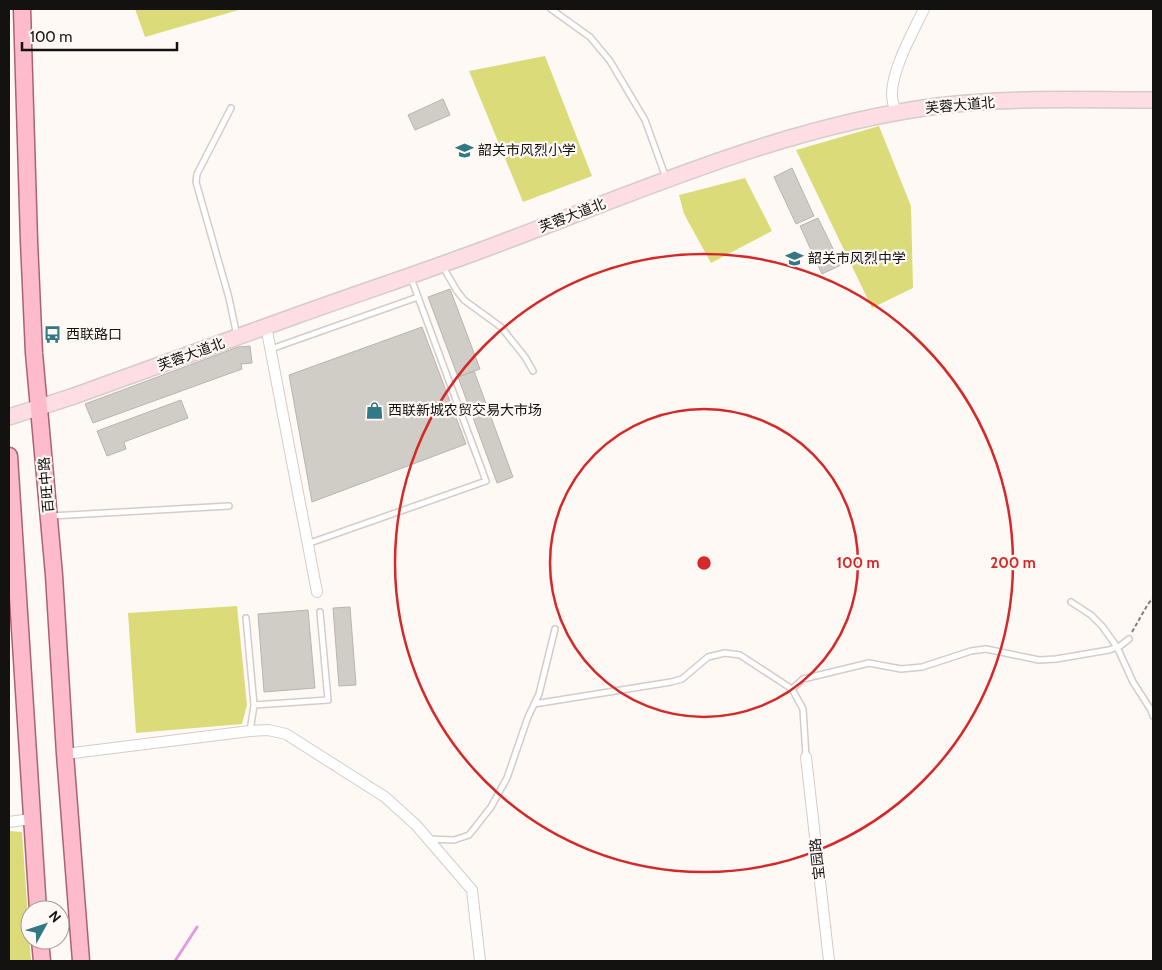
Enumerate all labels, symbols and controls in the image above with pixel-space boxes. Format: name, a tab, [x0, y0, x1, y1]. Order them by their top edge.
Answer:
scale bar	[22, 20, 178, 52]
text: 100 m	[30, 28, 72, 46]
street label: 芙蓉大道北	[924, 93, 996, 117]
school or university icon: 韶关市风烈小学	[454, 140, 474, 160]
place label: 韶关市风烈小学	[478, 141, 576, 159]
street label: 芙蓉大道北	[536, 194, 608, 236]
school or university icon: 韶关市风烈中学	[784, 248, 804, 268]
place label: 韶关市风烈中学	[808, 249, 906, 267]
bus stop icon: 西联路口	[42, 324, 62, 344]
place label: 西联路口	[66, 325, 122, 343]
street label: 芙蓉大道北	[155, 334, 227, 374]
shop icon: 西联新城农贸交易大市场	[364, 400, 384, 420]
place label: 西联新城农贸交易大市场	[388, 401, 542, 419]
street label: 百旺中路	[35, 456, 57, 514]
centre of rings	[695, 554, 713, 572]
text: 100 m	[836, 554, 880, 572]
text: 200 m	[990, 554, 1036, 572]
street label: 宝园路	[806, 837, 828, 881]
north arrow	[20, 900, 70, 950]
text: N	[45, 907, 65, 926]

